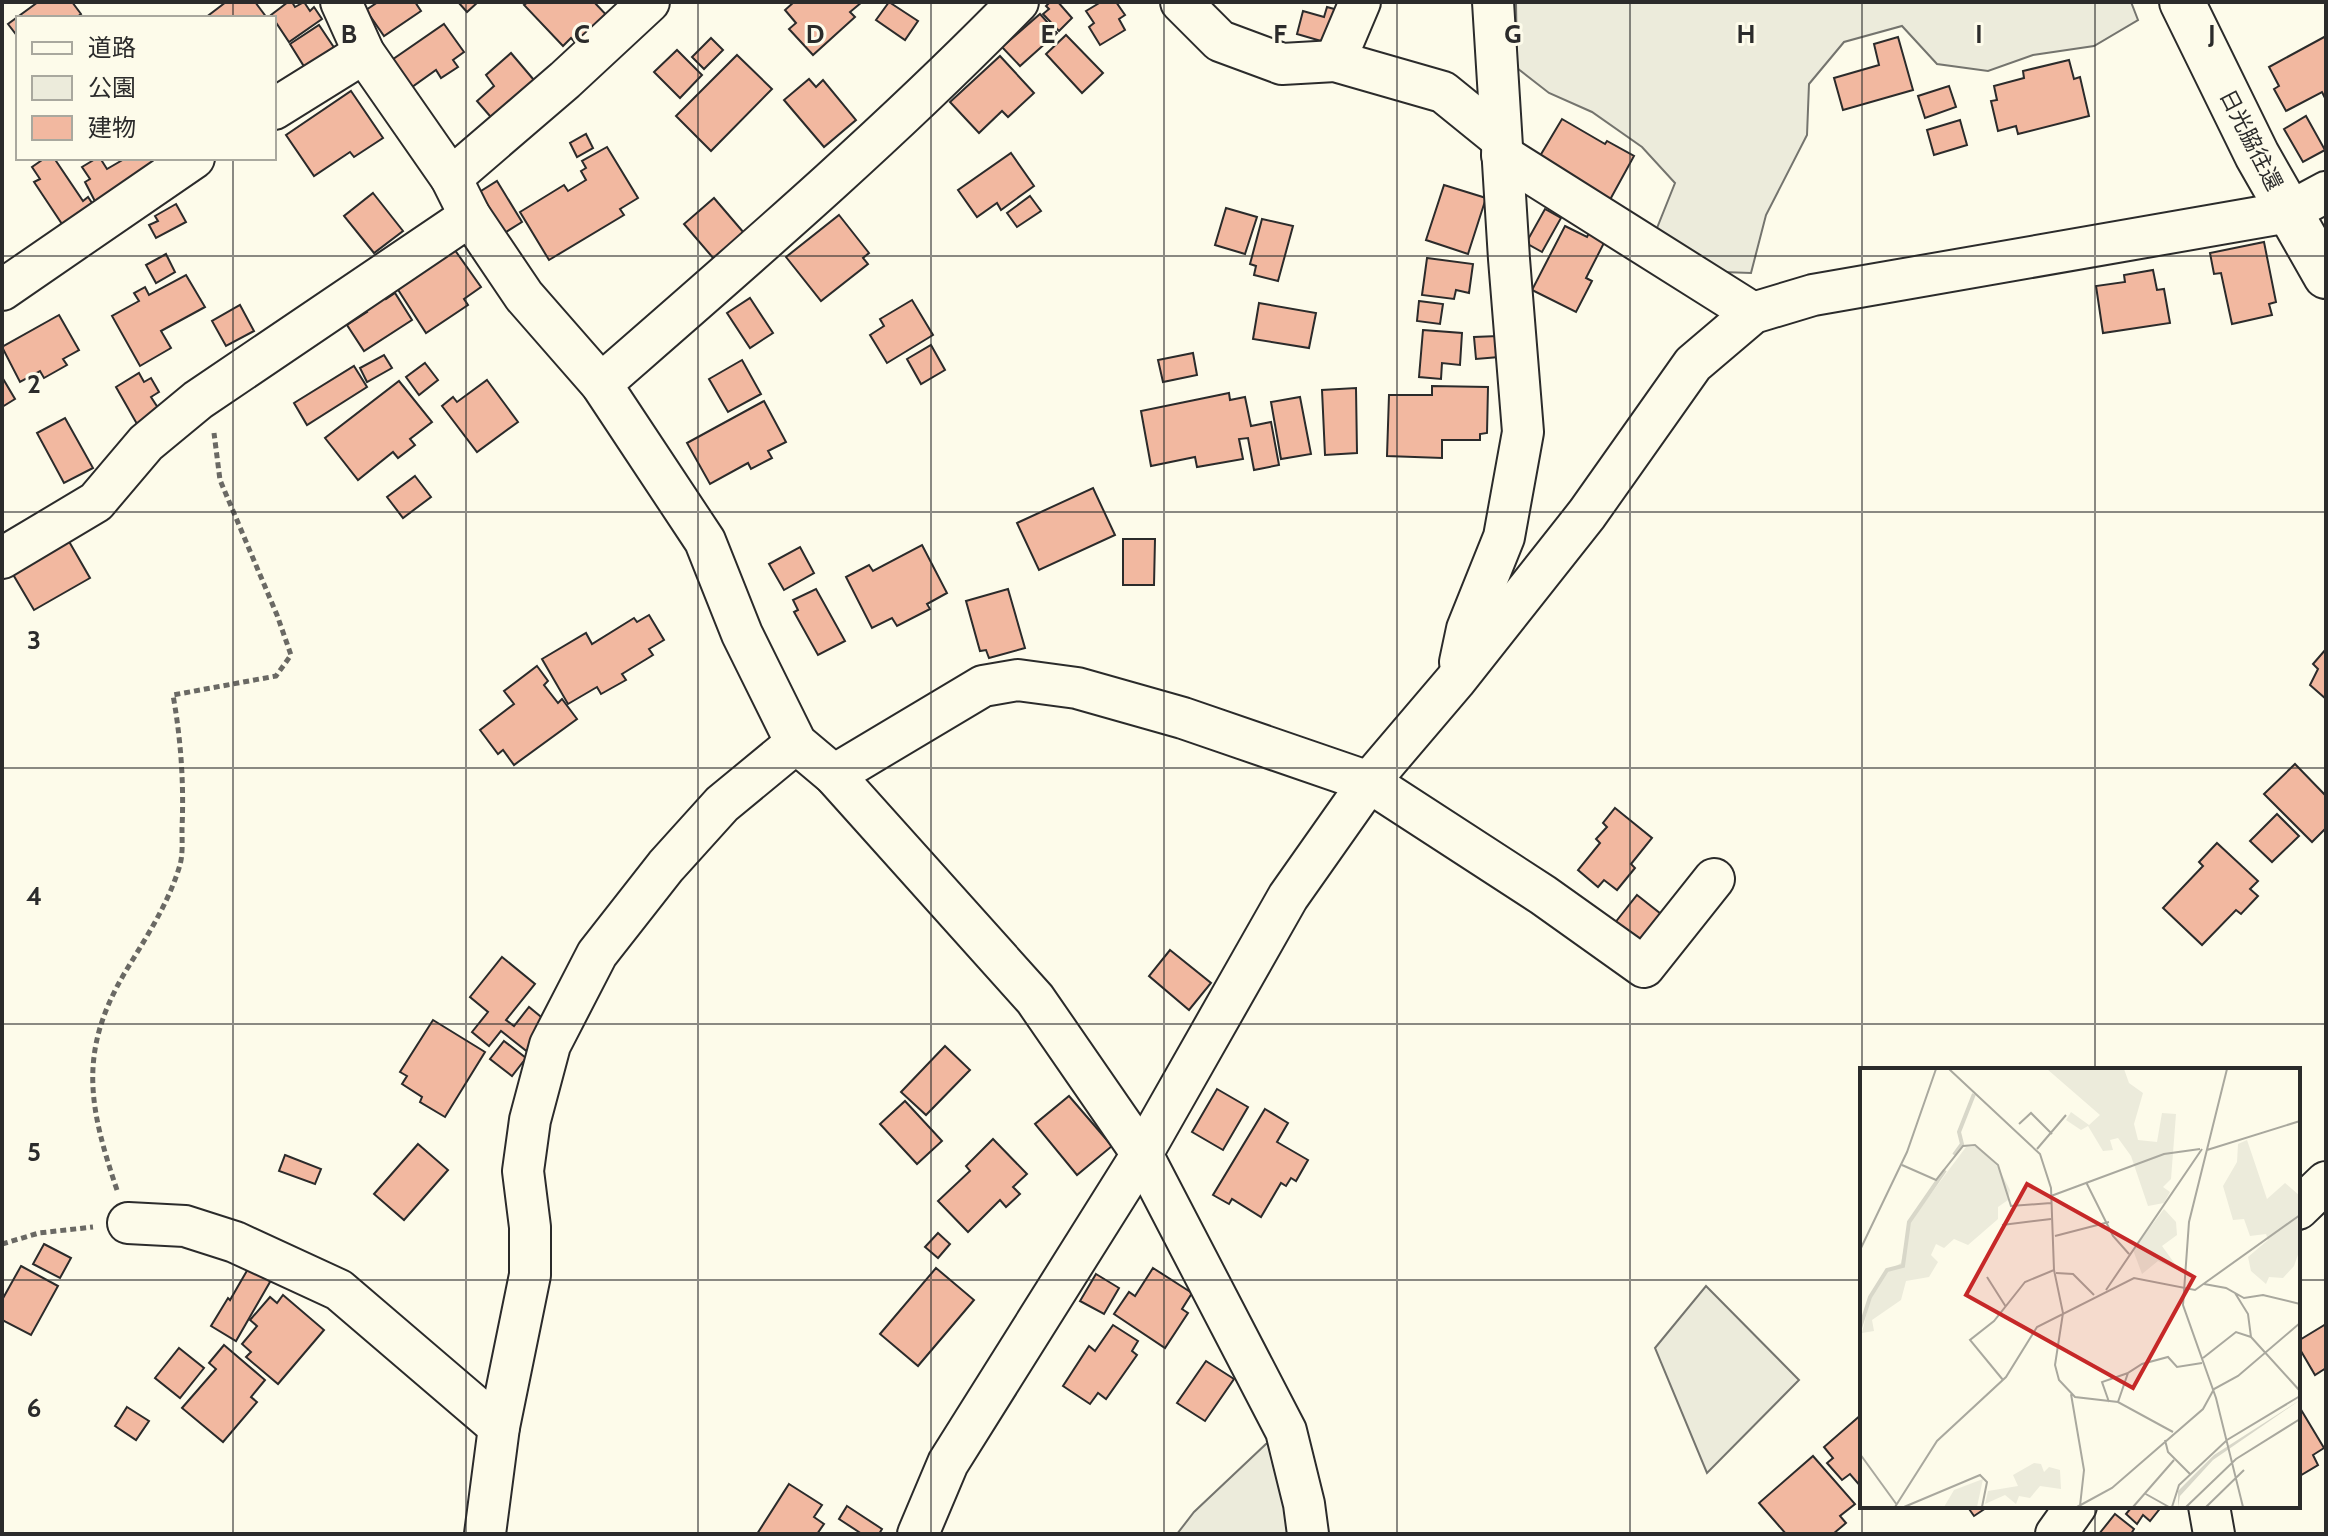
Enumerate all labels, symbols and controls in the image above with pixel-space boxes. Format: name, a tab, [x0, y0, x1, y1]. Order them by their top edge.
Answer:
legend	[16, 16, 276, 160]
text: B	[341, 18, 357, 50]
text: C	[574, 18, 590, 50]
text: D	[806, 18, 824, 50]
text: E	[1041, 18, 1055, 50]
text: F	[1273, 18, 1287, 50]
text: G	[1504, 18, 1522, 50]
text: H	[1737, 18, 1755, 50]
text: I	[1975, 18, 1983, 50]
text: J	[2207, 18, 2216, 50]
text: 道路	[88, 33, 136, 62]
text: 公園	[88, 73, 136, 102]
street label: 日光脇往還	[2214, 85, 2288, 195]
text: 建物	[88, 113, 136, 142]
text: 2	[27, 368, 41, 400]
text: 3	[27, 624, 41, 656]
text: 4	[26, 880, 42, 912]
inset map	[1860, 1068, 2300, 1508]
text: 5	[27, 1136, 41, 1168]
text: 6	[27, 1392, 41, 1424]

